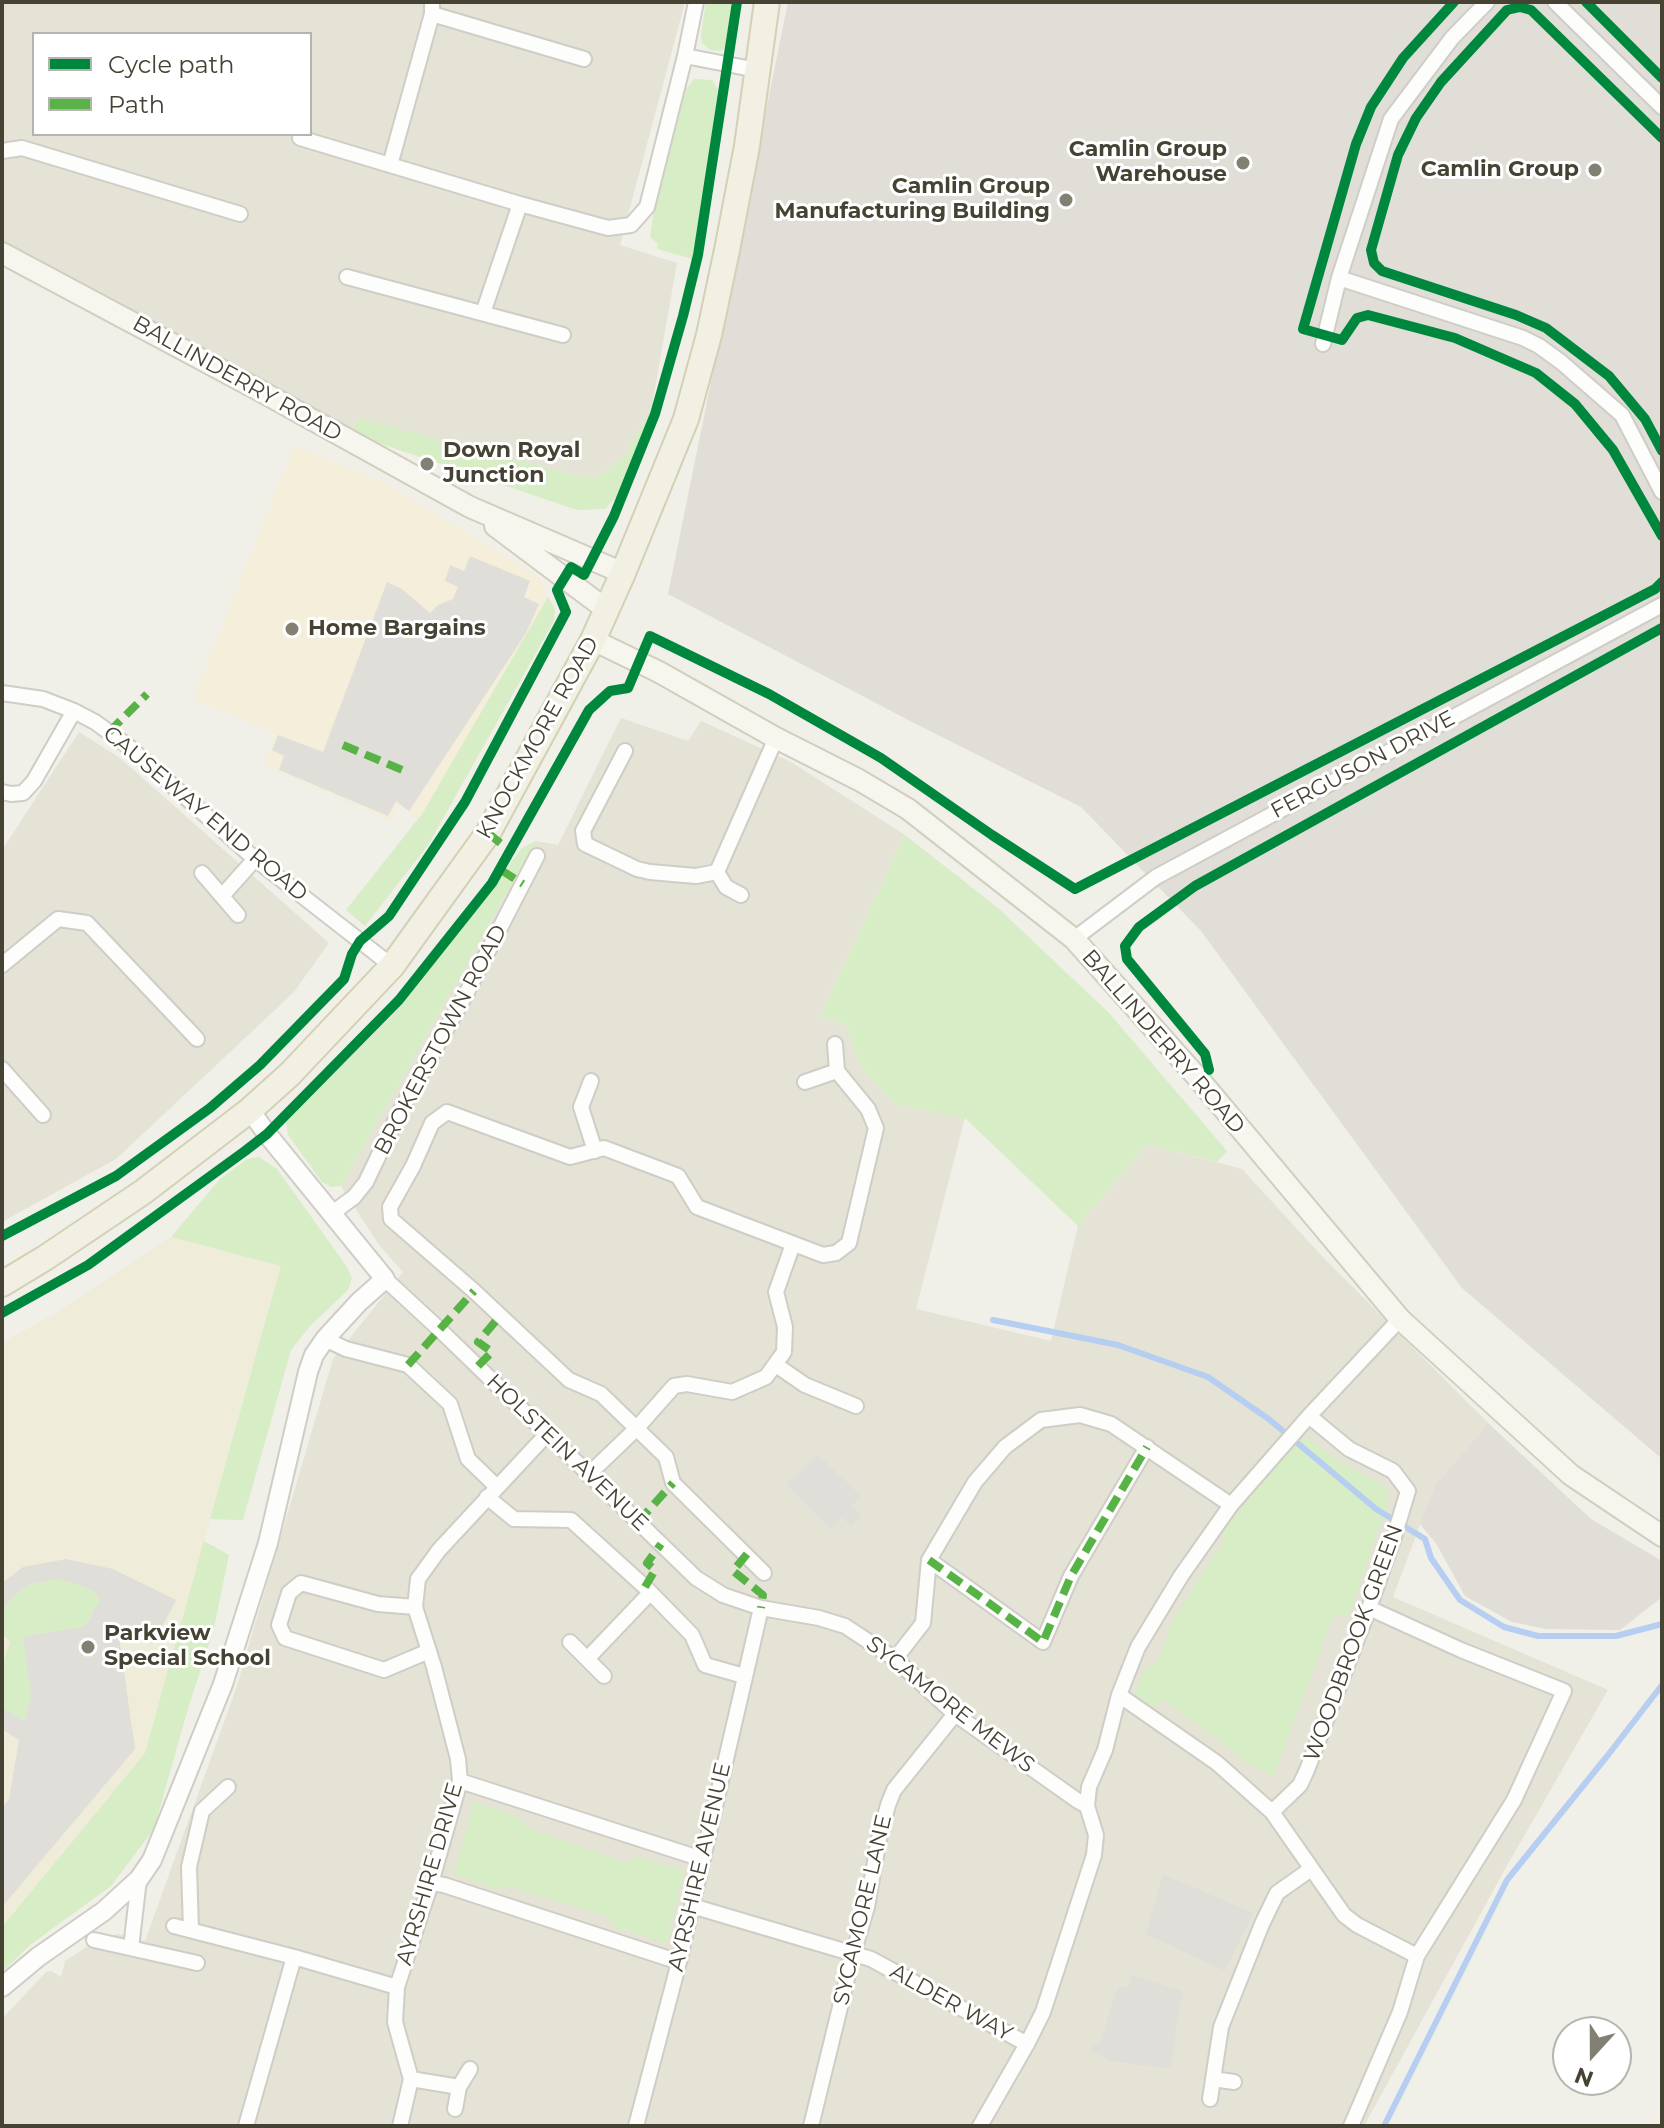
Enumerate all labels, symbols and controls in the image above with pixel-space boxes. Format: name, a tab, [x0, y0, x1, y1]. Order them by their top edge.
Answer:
legend	[32, 32, 312, 136]
text: Cycle path	[108, 50, 235, 79]
text: Path	[108, 90, 165, 119]
place label: Camlin Group Warehouse	[1069, 137, 1227, 188]
marker: Camlin Group Warehouse	[1234, 154, 1252, 172]
place label: Camlin Group	[1421, 157, 1579, 183]
marker: Camlin Group	[1586, 161, 1604, 179]
place label: Camlin Group Manufacturing Building	[775, 174, 1050, 226]
marker: Camlin Group Manufacturing Building	[1057, 191, 1075, 209]
street label: BALLINDERRY ROAD	[128, 310, 346, 448]
place label: Down Royal Junction	[443, 438, 580, 490]
marker: Down Royal Junction	[418, 455, 436, 473]
place label: Home Bargains	[308, 616, 486, 642]
marker: Home Bargains	[283, 620, 301, 638]
street label: KNOCKMORE ROAD	[471, 632, 605, 844]
street label: FERGUSON DRIVE	[1266, 705, 1460, 825]
street label: CAUSEWAY END ROAD	[97, 721, 313, 907]
street label: BROKERSTOWN ROAD	[369, 920, 513, 1160]
street label: BALLINDERRY ROAD	[1076, 945, 1250, 1139]
street label: HOLSTEIN AVENUE	[481, 1369, 653, 1537]
street label: WOODBROOK GREEN	[1299, 1521, 1409, 1765]
place label: Parkview Special School	[104, 1621, 271, 1672]
street label: SYCAMORE MEWS	[861, 1631, 1039, 1779]
marker: Parkview Special School	[79, 1638, 97, 1656]
street label: AYRSHIRE AVENUE	[663, 1760, 737, 1974]
street label: AYRSHIRE DRIVE	[391, 1780, 469, 1968]
street label: SYCAMORE LANE	[828, 1812, 898, 2008]
street label: ALDER WAY	[885, 1959, 1017, 2047]
north arrow	[1552, 2016, 1632, 2096]
text: N	[1571, 2061, 1597, 2093]

